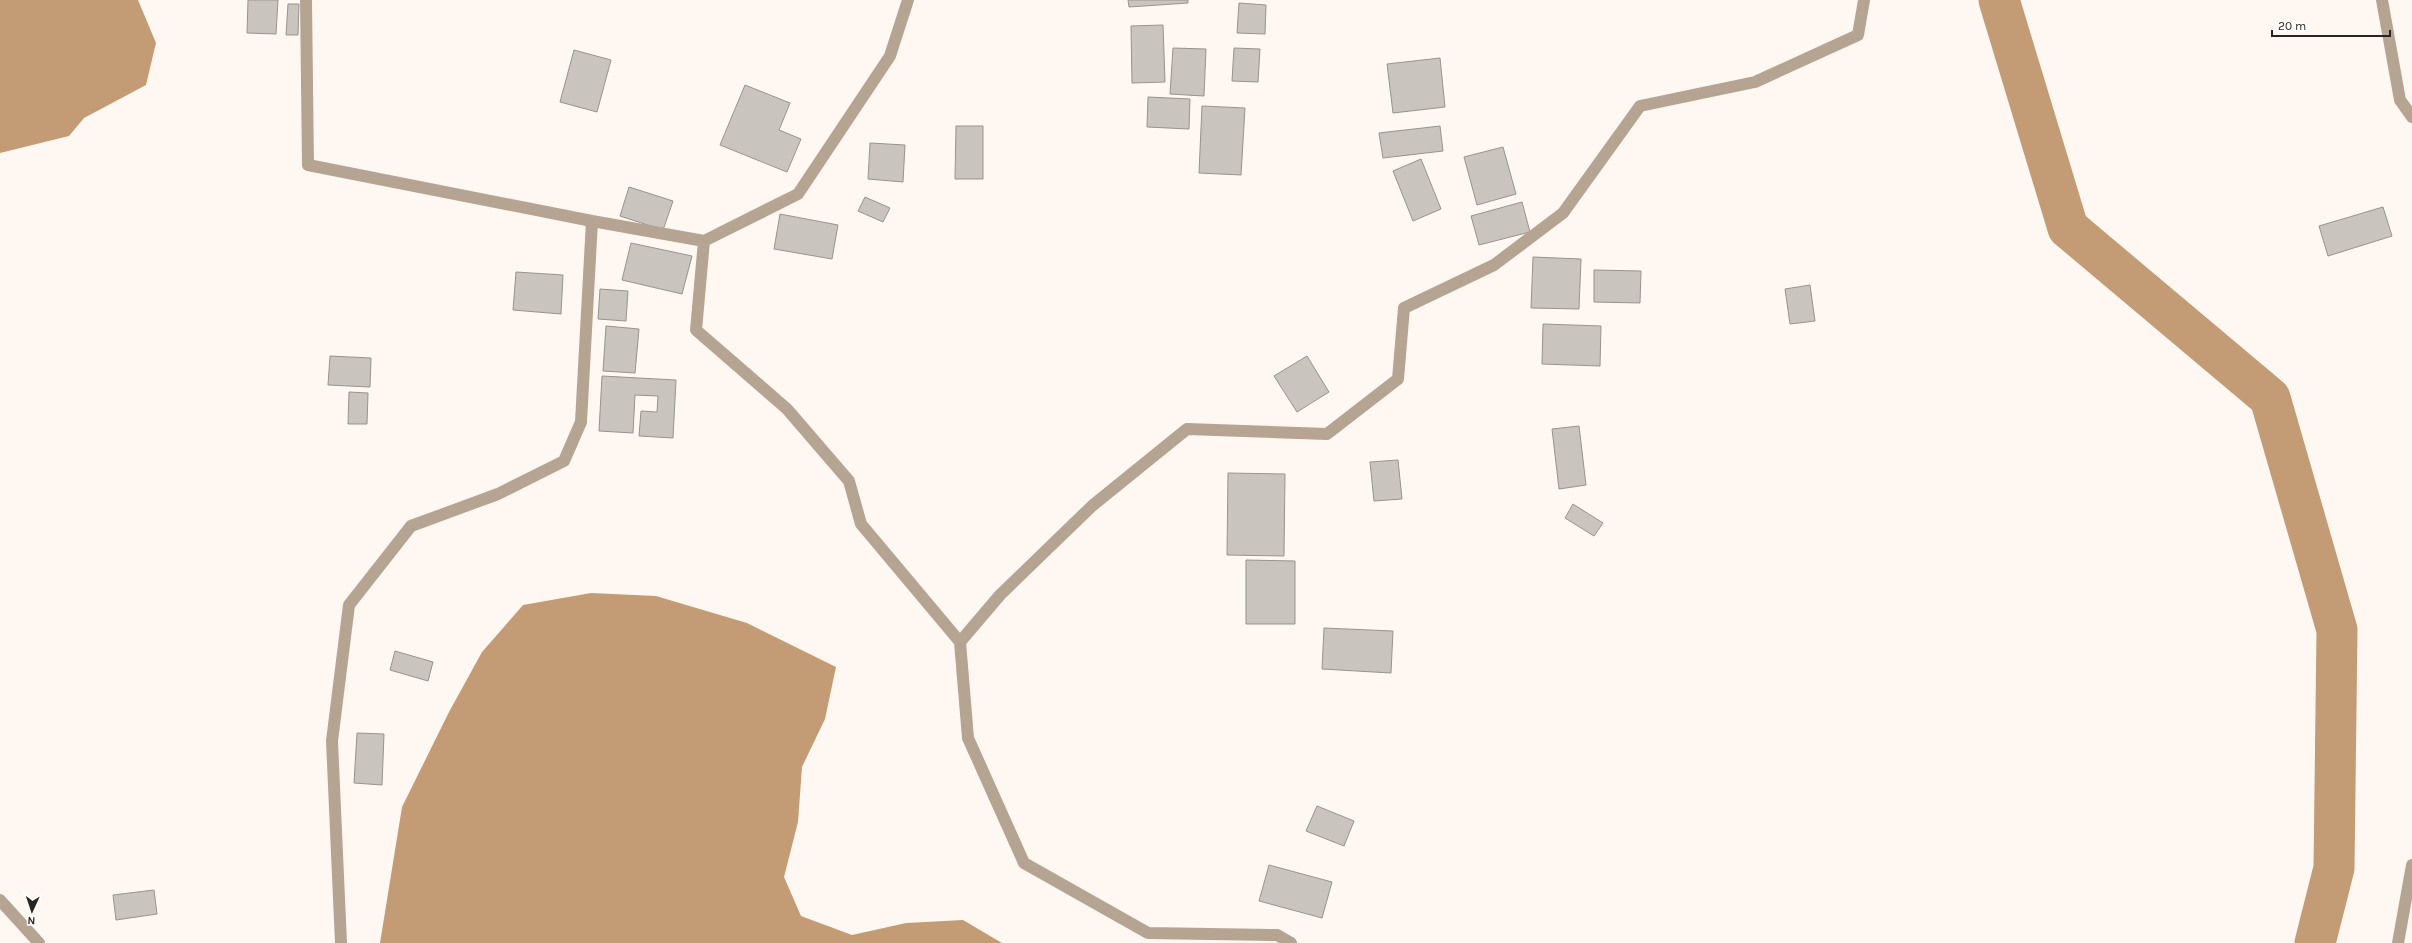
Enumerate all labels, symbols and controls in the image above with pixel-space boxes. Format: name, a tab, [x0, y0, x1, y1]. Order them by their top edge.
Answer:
scale bar	[2272, 12, 2390, 38]
text: 20 m	[2278, 19, 2306, 33]
north arrow	[12, 891, 52, 931]
text: N	[27, 914, 36, 927]

